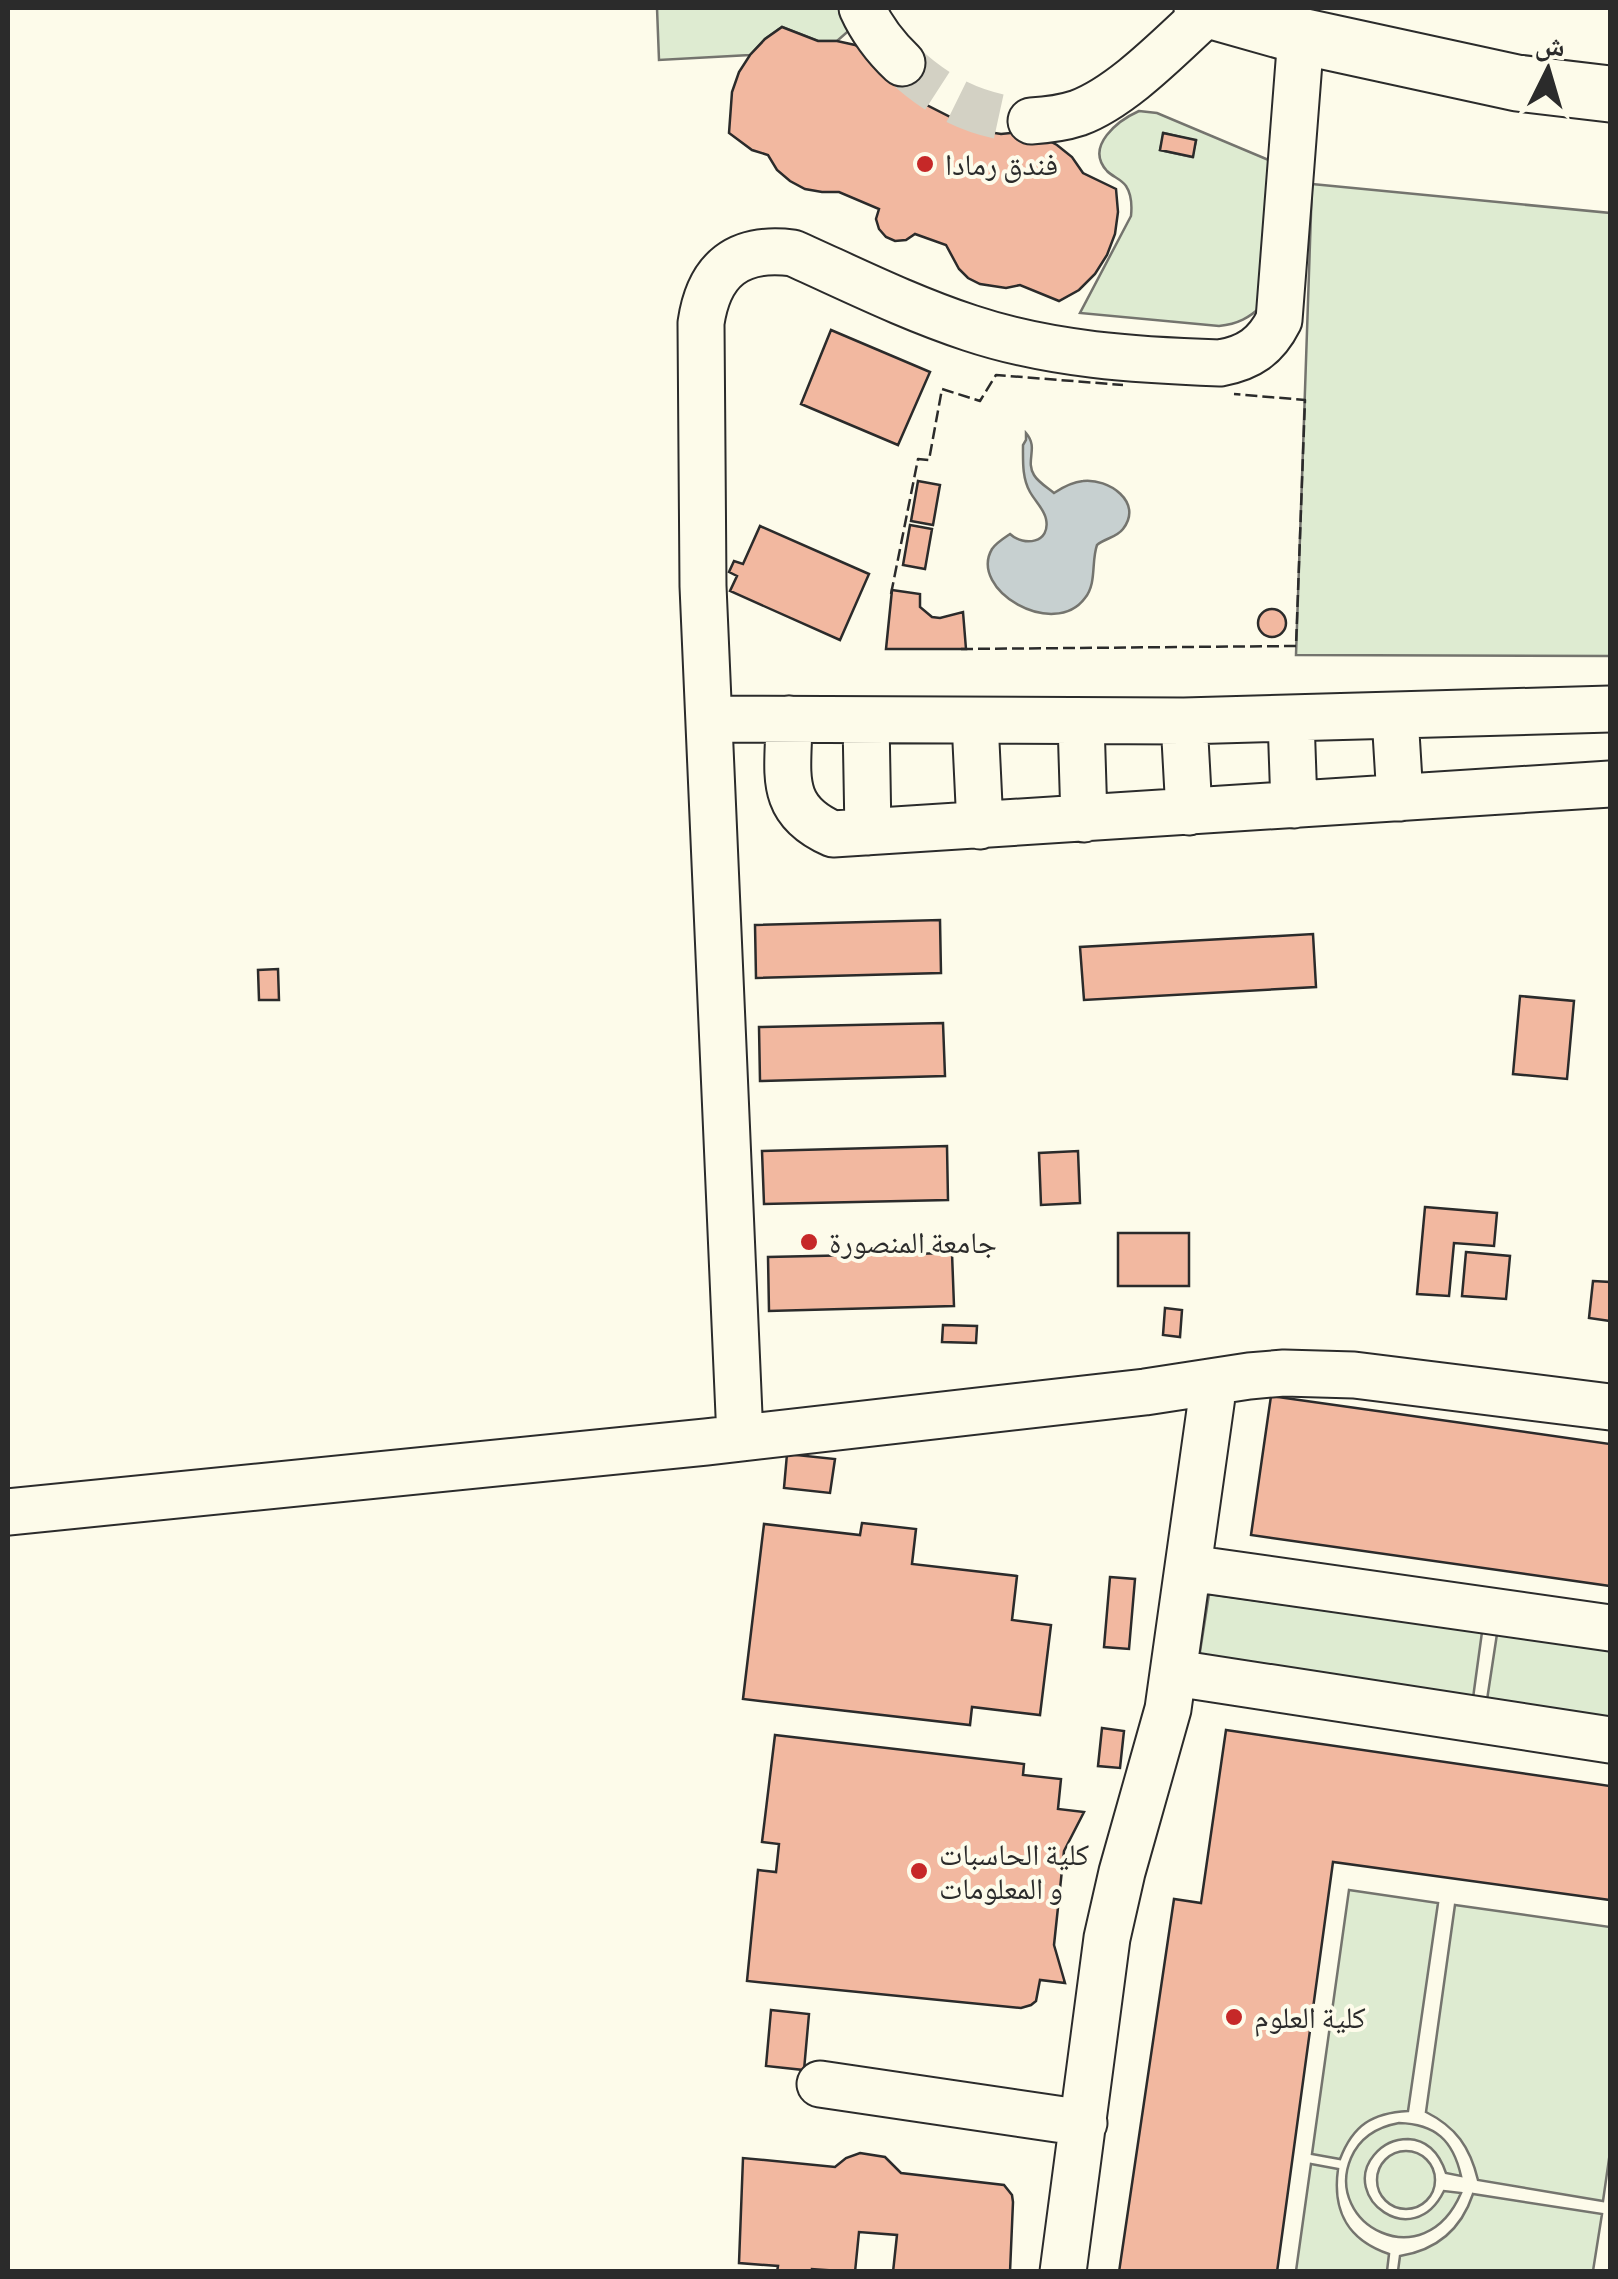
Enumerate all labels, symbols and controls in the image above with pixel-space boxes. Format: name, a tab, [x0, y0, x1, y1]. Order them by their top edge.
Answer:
north arrow	[1498, 20, 1598, 120]
text: ش	[1534, 29, 1566, 63]
place label: فندق رمادا	[945, 148, 1058, 183]
marker: فندق رمادا	[914, 153, 936, 175]
place label: جامعة المنصورة	[829, 1226, 997, 1259]
marker: جامعة المنصورة	[798, 1231, 820, 1253]
place label: كلية الحاسبات و المعلومات	[939, 1838, 1089, 1905]
marker: كلية الحاسبات و المعلومات	[908, 1860, 930, 1882]
place label: كلية العلوم	[1254, 2001, 1366, 2037]
marker: كلية العلوم	[1223, 2006, 1245, 2028]

